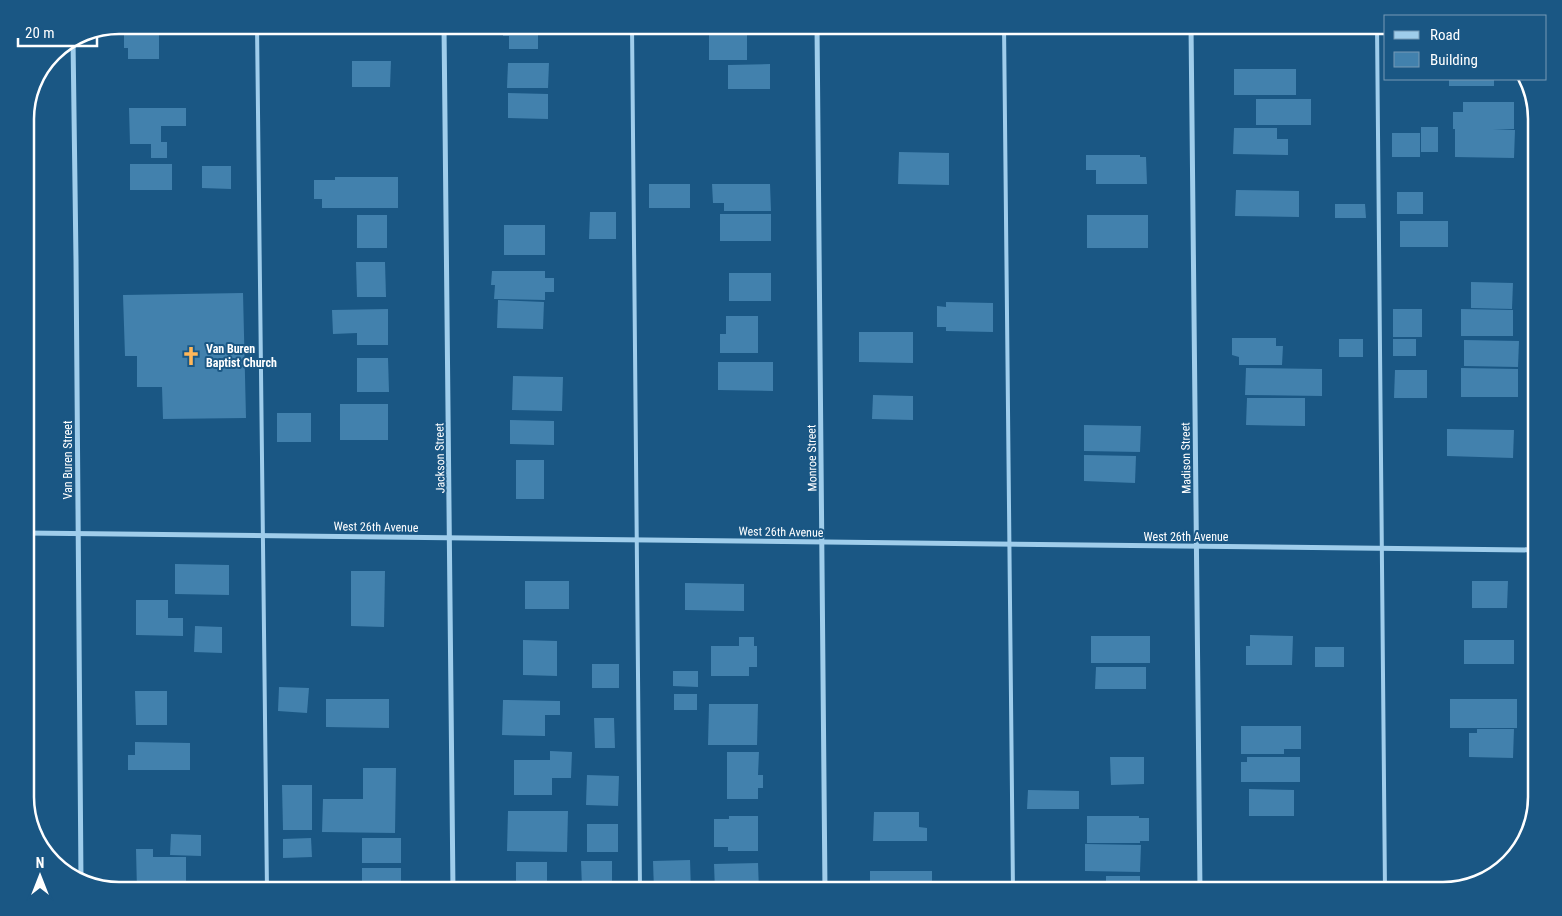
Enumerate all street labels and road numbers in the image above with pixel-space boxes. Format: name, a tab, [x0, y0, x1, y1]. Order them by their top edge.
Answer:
street label: Van Buren Street	[61, 420, 75, 499]
street label: Jackson Street	[432, 422, 448, 493]
street label: Madison Street	[1178, 422, 1194, 494]
street label: Monroe Street	[804, 424, 820, 492]
street label: West 26th Avenue	[333, 519, 419, 535]
street label: West 26th Avenue	[738, 524, 824, 540]
street label: West 26th Avenue	[1144, 530, 1229, 544]

